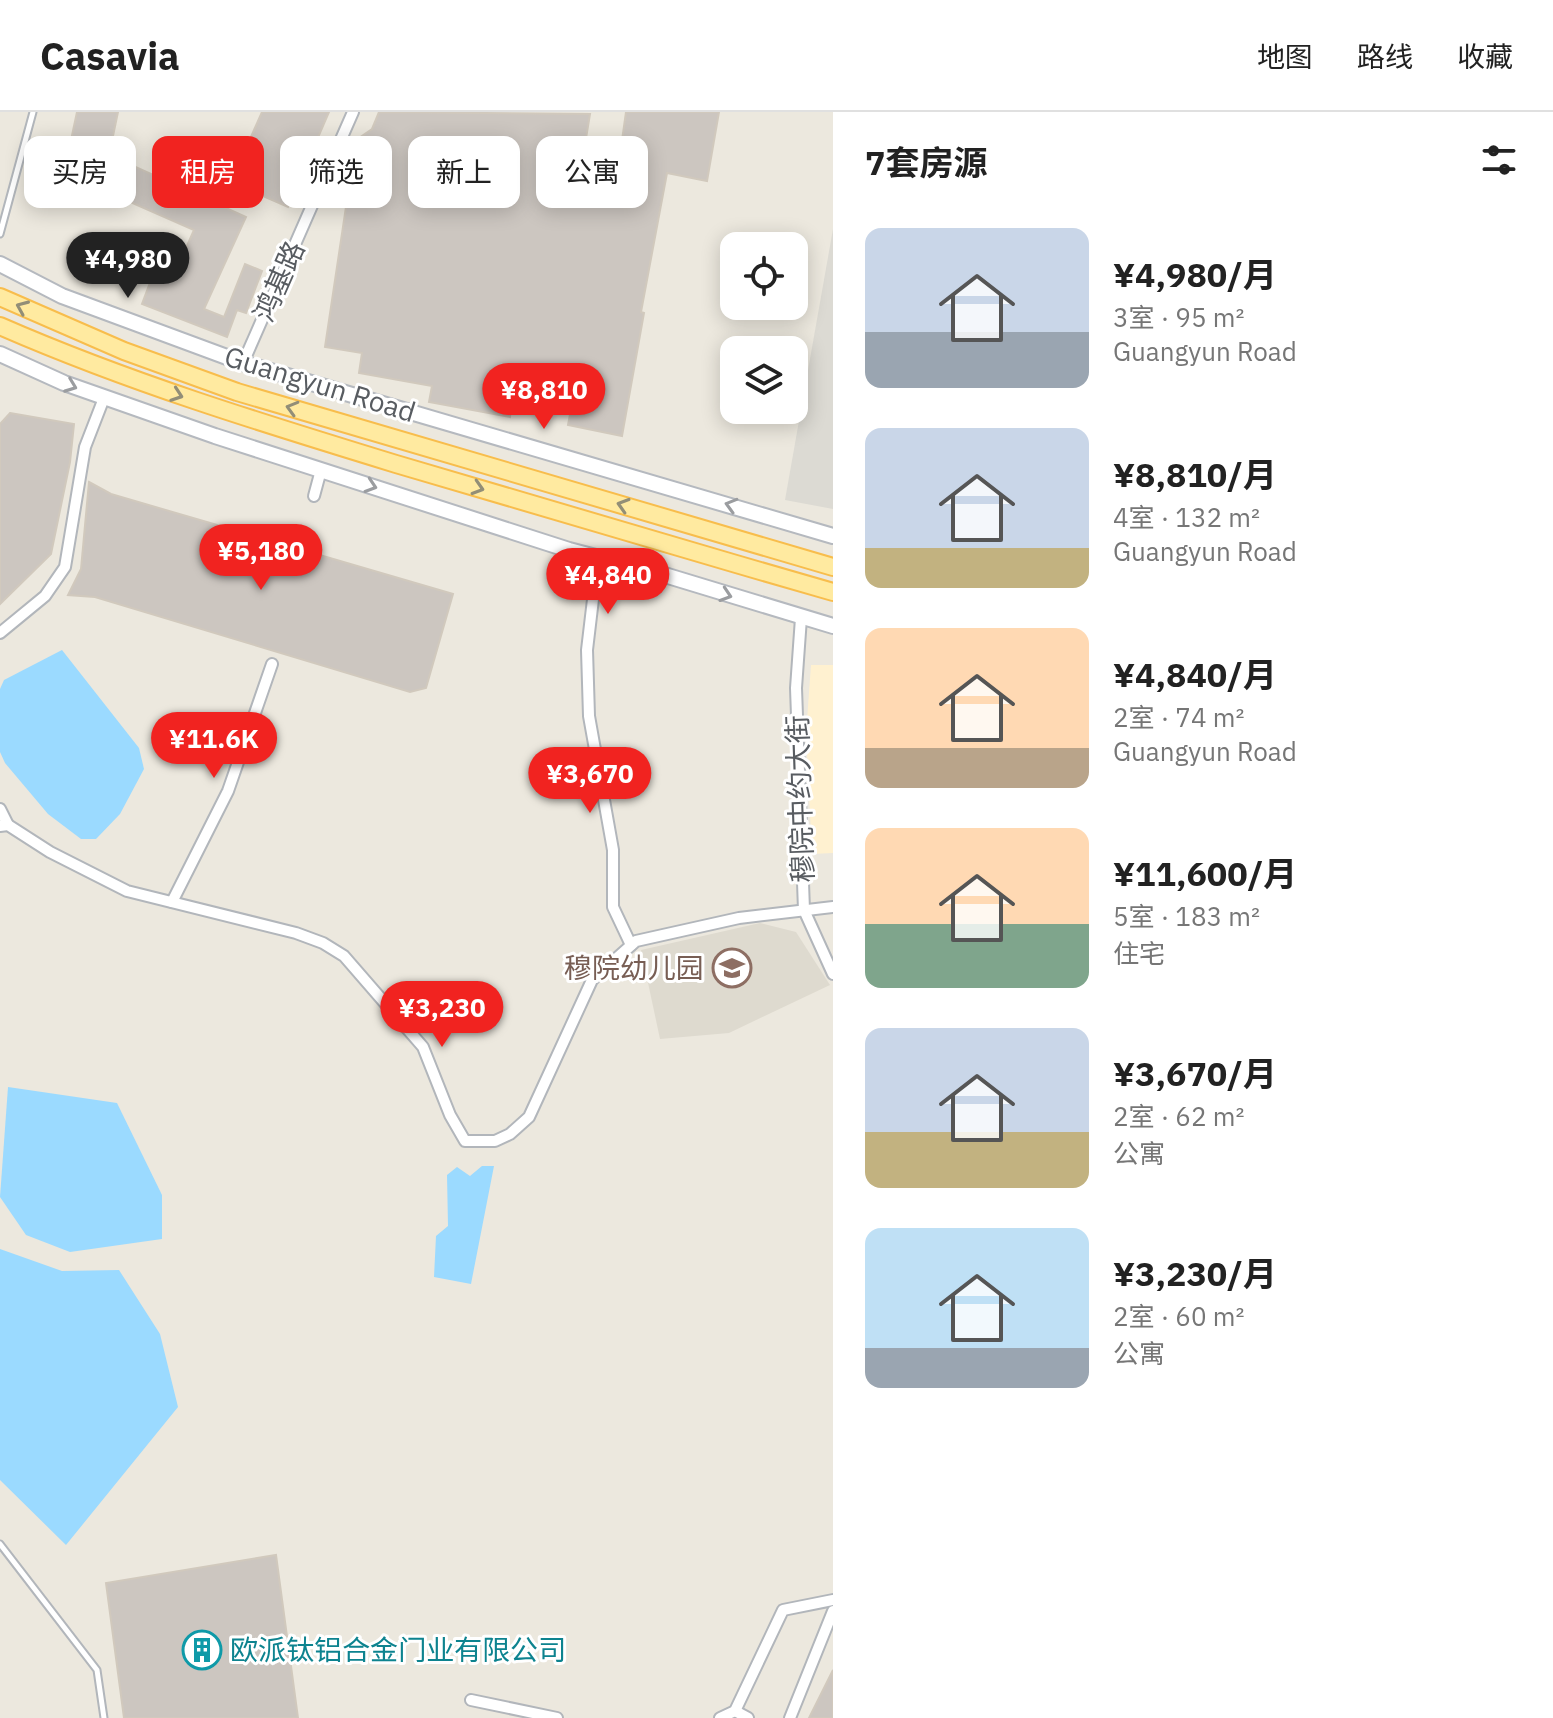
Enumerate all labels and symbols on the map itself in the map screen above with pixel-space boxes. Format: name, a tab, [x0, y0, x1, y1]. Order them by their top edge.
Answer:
pin: ¥4,980	[63, 232, 193, 300]
street label: 鸿基路	[245, 235, 313, 327]
one-way arrow	[16, 300, 30, 316]
street label: Guangyun Road	[220, 337, 420, 430]
pin: ¥8,810	[479, 363, 609, 431]
one-way arrow	[63, 376, 77, 393]
one-way arrow	[169, 385, 183, 402]
one-way arrow	[285, 401, 299, 417]
one-way arrow	[363, 477, 377, 493]
one-way arrow	[470, 479, 484, 495]
one-way arrow	[617, 498, 631, 514]
one-way arrow	[725, 498, 739, 514]
pin: ¥5,180	[196, 524, 326, 592]
pin: ¥4,840	[543, 548, 673, 616]
one-way arrow	[719, 585, 733, 601]
pin: ¥11.6K	[149, 712, 279, 780]
street label: 穆院中约大街	[778, 714, 821, 884]
pin: ¥3,670	[525, 747, 655, 815]
school or university icon: 穆院幼儿园	[711, 947, 753, 989]
place label: 穆院幼儿园	[564, 949, 704, 986]
pin: ¥3,230	[377, 981, 507, 1049]
building icon: 欧派钛铝合金门业有限公司	[181, 1629, 223, 1671]
place label: 欧派钛铝合金门业有限公司	[230, 1631, 566, 1668]

